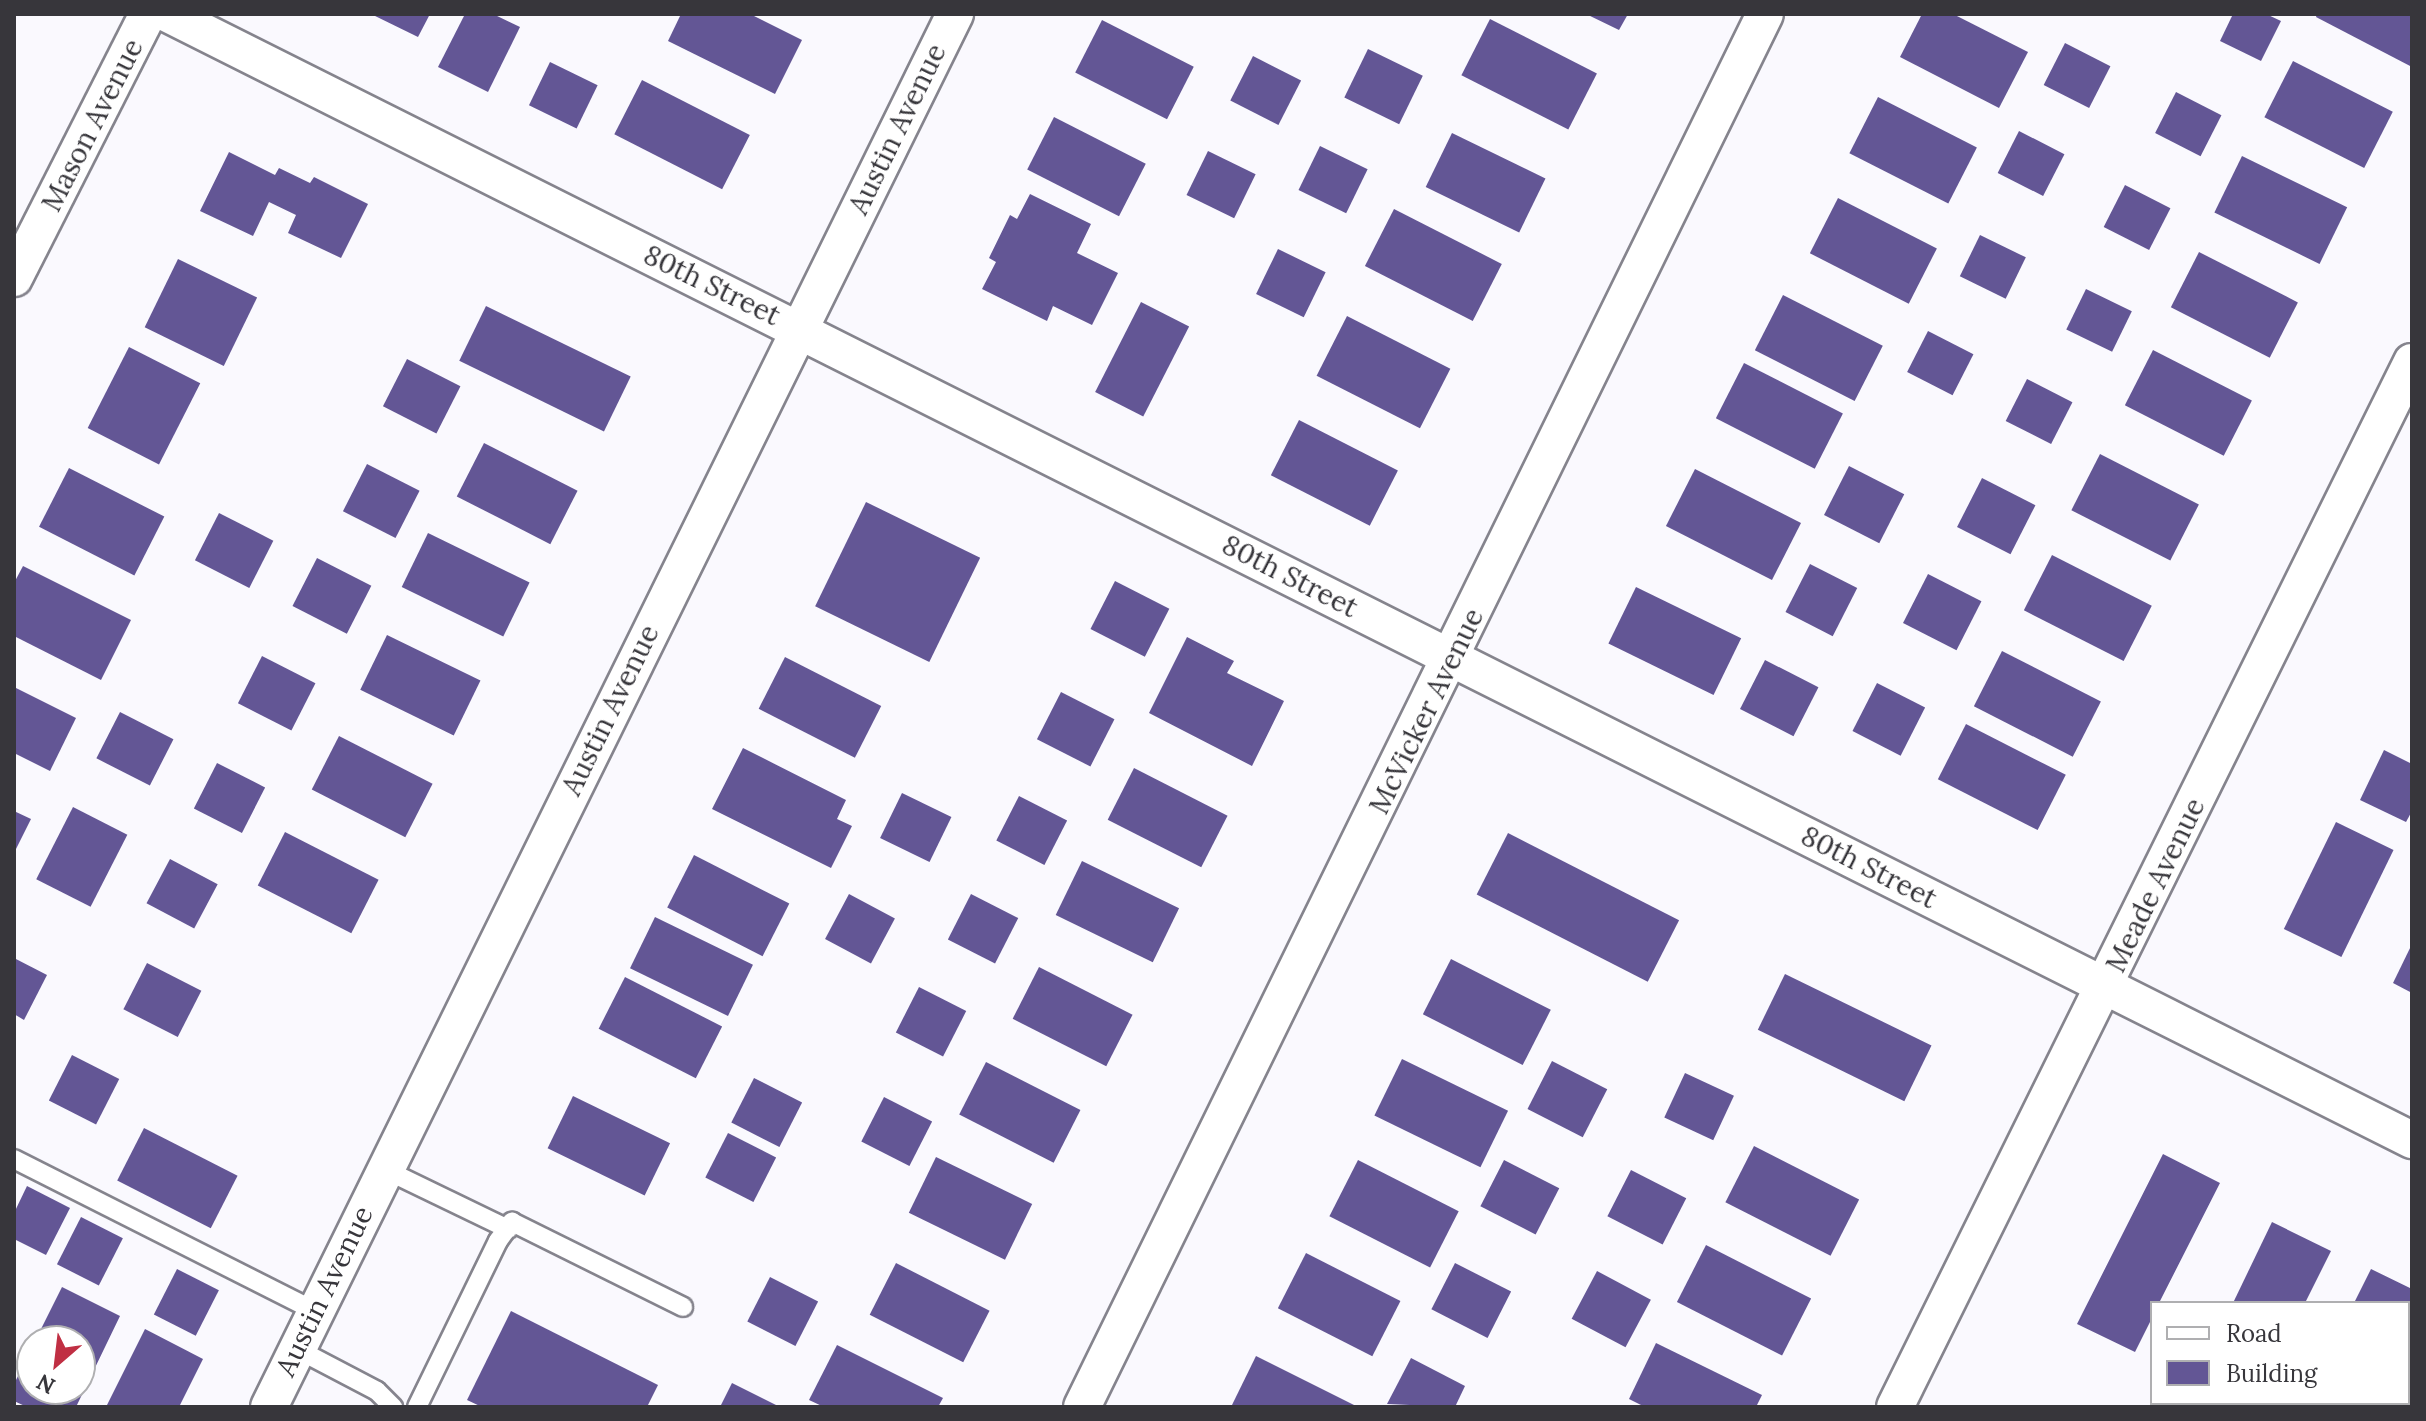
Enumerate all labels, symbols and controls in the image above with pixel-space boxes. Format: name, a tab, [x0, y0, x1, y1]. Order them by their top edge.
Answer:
street label: Mason Avenue	[34, 33, 150, 217]
street label: Austin Avenue	[841, 38, 953, 220]
street label: 80th Street	[638, 238, 786, 332]
street label: 80th Street	[1217, 528, 1363, 624]
street label: McVicker Avenue	[1362, 603, 1490, 819]
street label: Austin Avenue	[554, 619, 666, 801]
street label: Meade Avenue	[2098, 793, 2212, 977]
street label: 80th Street	[1796, 819, 1942, 915]
street label: Austin Avenue	[268, 1200, 380, 1382]
legend	[2150, 1301, 2410, 1405]
text: Road	[2226, 1318, 2282, 1349]
north arrow	[16, 1325, 96, 1405]
text: Building	[2226, 1358, 2317, 1389]
text: N	[32, 1368, 60, 1401]

